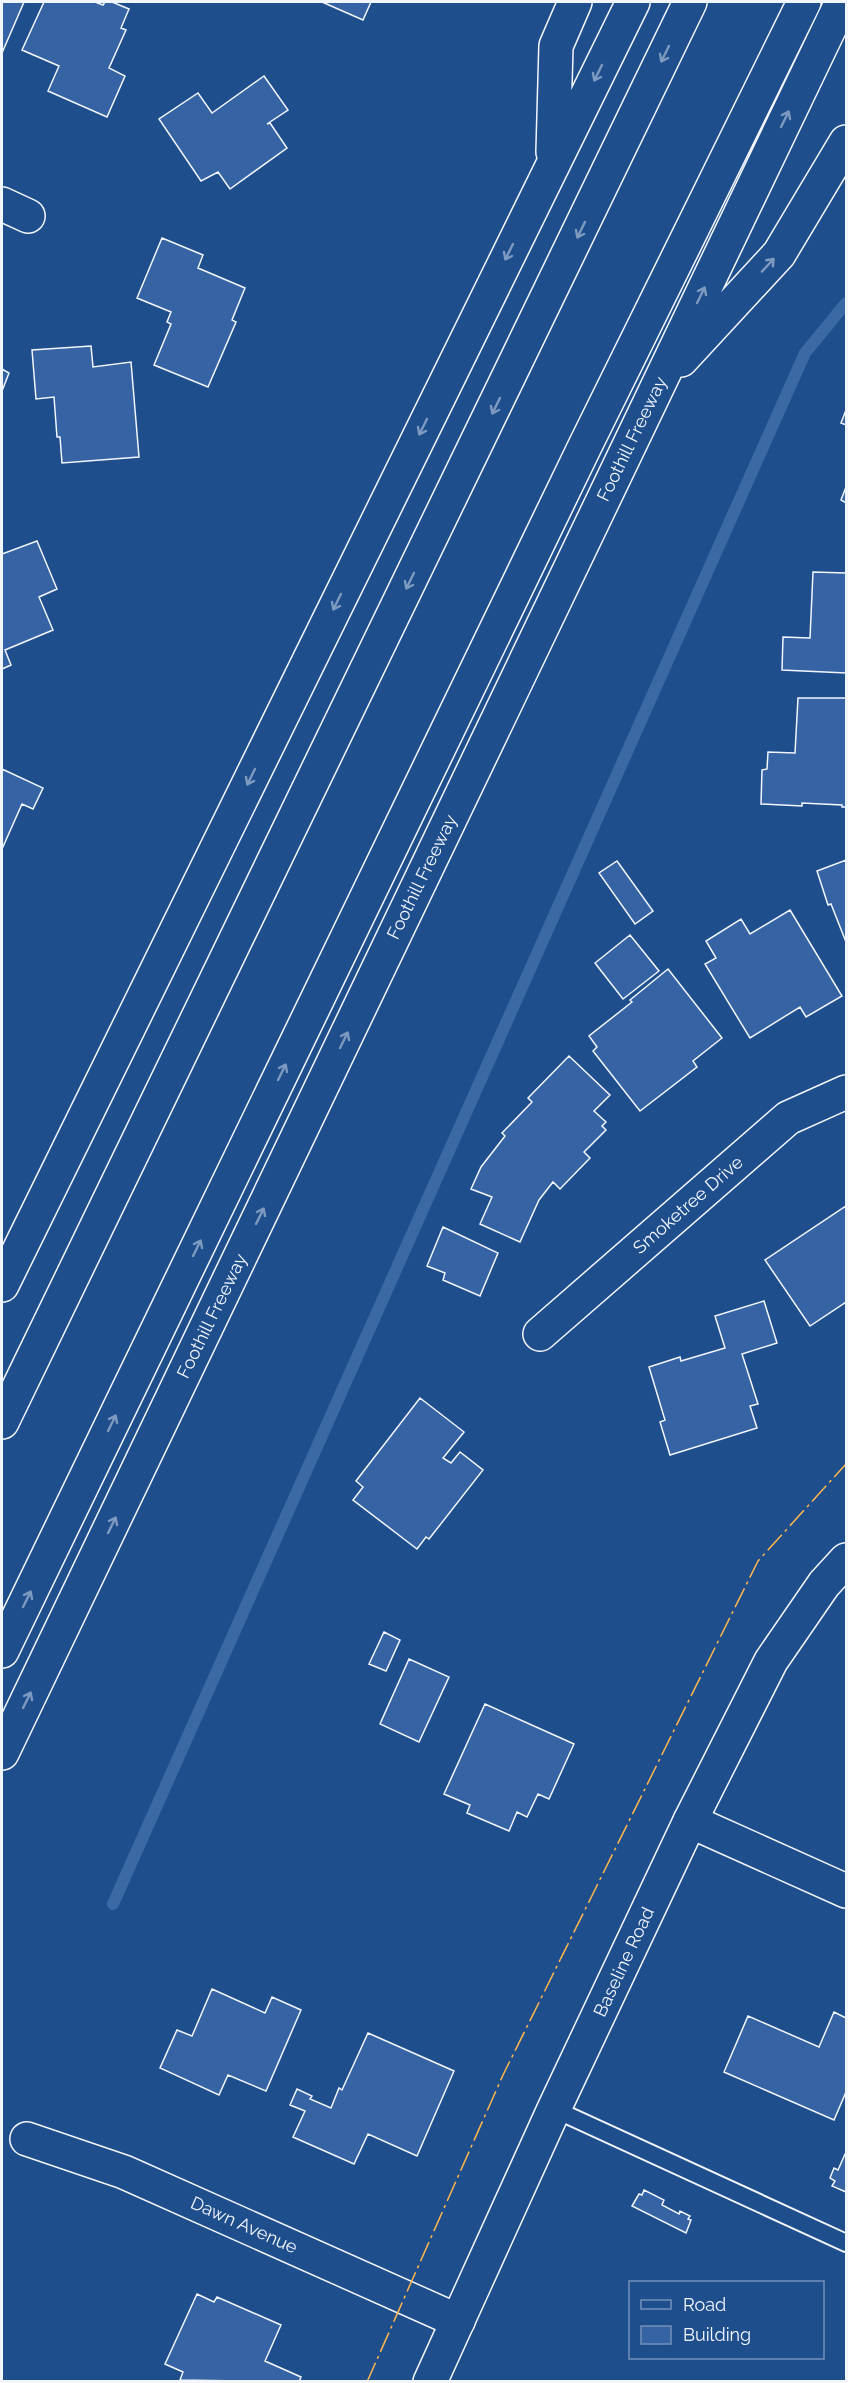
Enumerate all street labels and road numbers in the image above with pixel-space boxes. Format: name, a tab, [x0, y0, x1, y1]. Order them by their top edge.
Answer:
street label: Foothill Freeway	[592, 373, 671, 505]
street label: Foothill Freeway	[382, 811, 461, 943]
street label: Smoketree Drive	[629, 1151, 747, 1258]
street label: Foothill Freeway	[172, 1250, 251, 1382]
street label: Baseline Road	[589, 1904, 658, 2020]
street label: Dawn Avenue	[188, 2192, 301, 2258]

